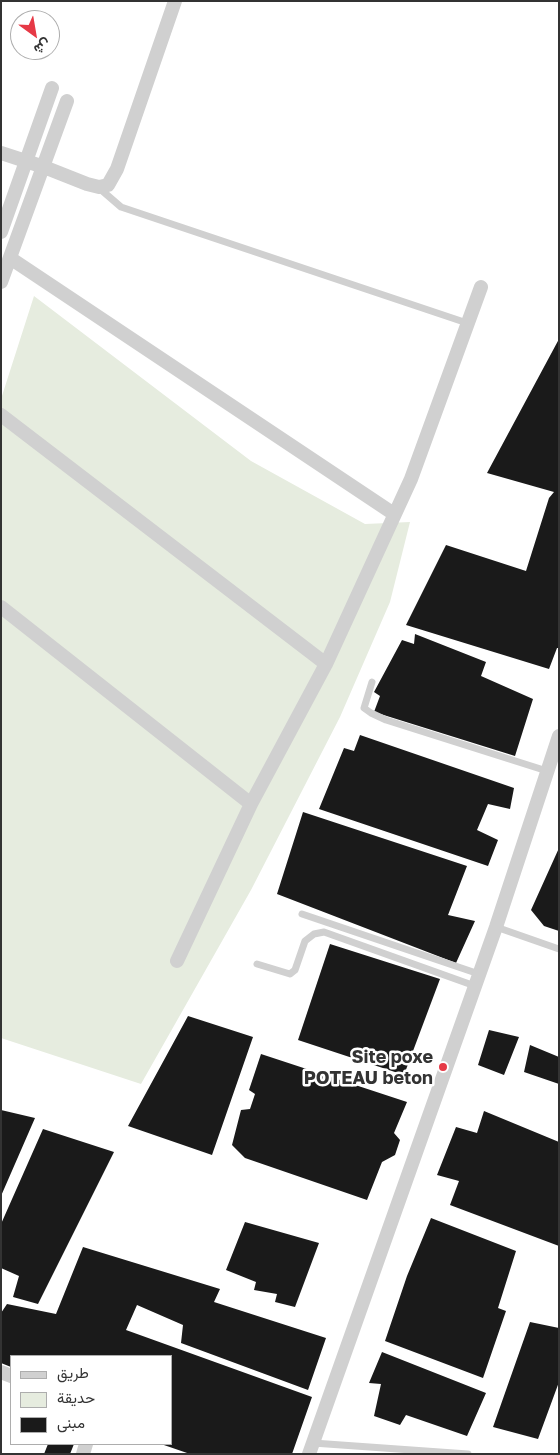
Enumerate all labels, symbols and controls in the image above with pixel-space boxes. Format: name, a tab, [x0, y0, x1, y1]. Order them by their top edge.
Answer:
north arrow	[10, 10, 60, 60]
text: ش	[31, 36, 54, 59]
place label: Site poxe POTEAU beton	[304, 1046, 433, 1088]
marker: Site poxe POTEAU beton	[437, 1061, 449, 1073]
legend	[10, 1355, 172, 1445]
text: طريق	[57, 1363, 89, 1381]
text: حديقة	[57, 1388, 95, 1406]
text: مبنى	[57, 1413, 85, 1431]

